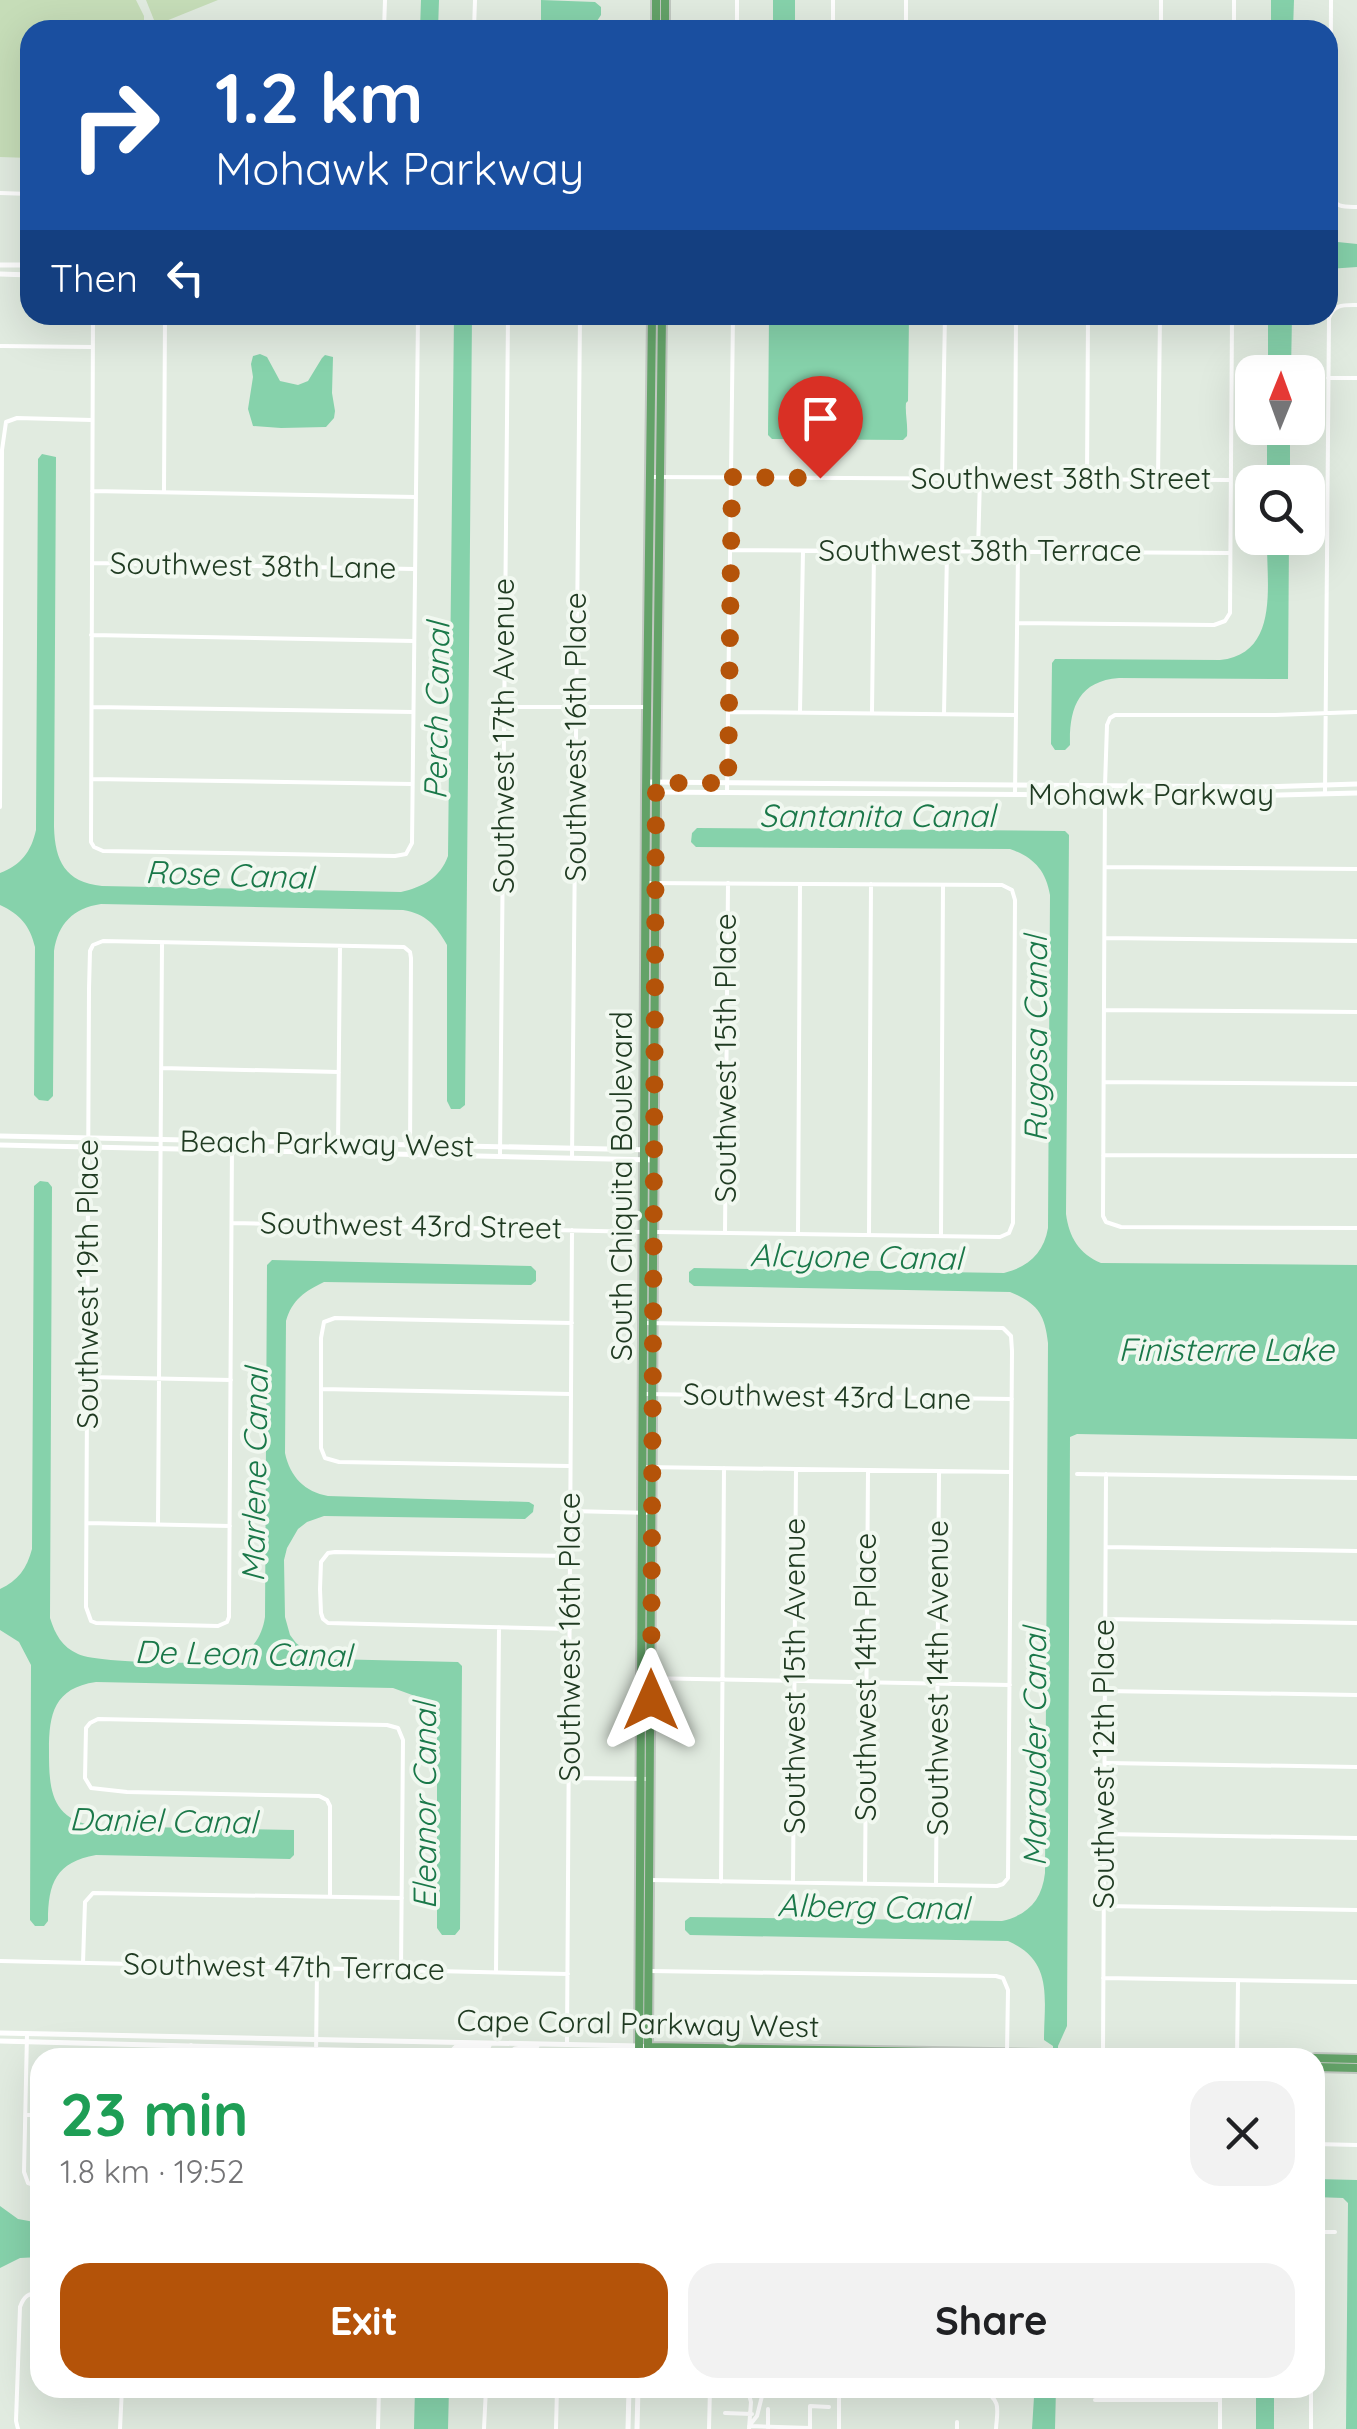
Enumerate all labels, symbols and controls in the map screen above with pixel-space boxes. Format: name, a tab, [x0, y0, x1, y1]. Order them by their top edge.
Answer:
text: 1.2 km	[215, 53, 423, 141]
icon: right	[50, 60, 180, 190]
text: Mohawk Parkway	[215, 140, 584, 196]
icon: left	[158, 250, 213, 305]
text: Then	[50, 254, 138, 302]
north arrow	[1235, 355, 1325, 445]
map controls	[1235, 355, 1325, 555]
pin	[778, 376, 863, 479]
icon: arrive	[793, 391, 848, 446]
street label: Southwest 38th Street	[911, 459, 1211, 497]
button: search	[1235, 465, 1325, 555]
street label: Southwest 38th Terrace	[818, 531, 1142, 569]
street label: Southwest 38th Lane	[109, 543, 397, 587]
street label: Southwest 17th Avenue	[484, 578, 522, 894]
street label: Southwest 16th Place	[556, 592, 594, 882]
water label: Perch Canal	[414, 618, 458, 800]
street label: Mohawk Parkway	[1028, 775, 1274, 813]
water label: Santanita Canal	[759, 795, 999, 835]
water label: Rose Canal	[144, 851, 317, 897]
street label: Southwest 15th Place	[706, 913, 744, 1203]
water label: Rugosa Canal	[1015, 932, 1055, 1142]
street label: South Chiquita Boulevard	[602, 1011, 640, 1361]
street label: Beach Parkway West	[179, 1121, 475, 1165]
street label: Southwest 19th Place	[68, 1139, 106, 1429]
street label: Southwest 43rd Street	[260, 1203, 562, 1247]
water label: Alcyone Canal	[749, 1234, 966, 1278]
water label: Finisterre Lake	[1118, 1329, 1336, 1369]
water label: Marlene Canal	[232, 1364, 276, 1582]
street label: Southwest 43rd Lane	[682, 1374, 972, 1418]
street label: Southwest 16th Place	[550, 1492, 588, 1782]
street label: Southwest 15th Avenue	[775, 1518, 813, 1834]
street label: Southwest 14th Avenue	[918, 1520, 956, 1836]
street label: Southwest 14th Place	[846, 1533, 884, 1821]
street label: Southwest 12th Place	[1084, 1619, 1122, 1909]
water label: Marauder Canal	[1014, 1624, 1054, 1867]
water label: De Leon Canal	[134, 1631, 356, 1675]
position arrow	[599, 1648, 703, 1752]
water label: Eleanor Canal	[404, 1699, 444, 1910]
water label: Daniel Canal	[69, 1798, 261, 1842]
water label: Alberg Canal	[777, 1884, 973, 1928]
street label: Southwest 47th Terrace	[123, 1944, 445, 1988]
street label: Cape Coral Parkway West	[456, 2001, 820, 2045]
text: 23 min	[60, 2076, 248, 2151]
button: close	[1190, 2081, 1295, 2186]
text: 1.8 km · 19:52	[60, 2151, 245, 2191]
button: Exit	[60, 2263, 668, 2378]
button: Share	[688, 2263, 1295, 2378]

